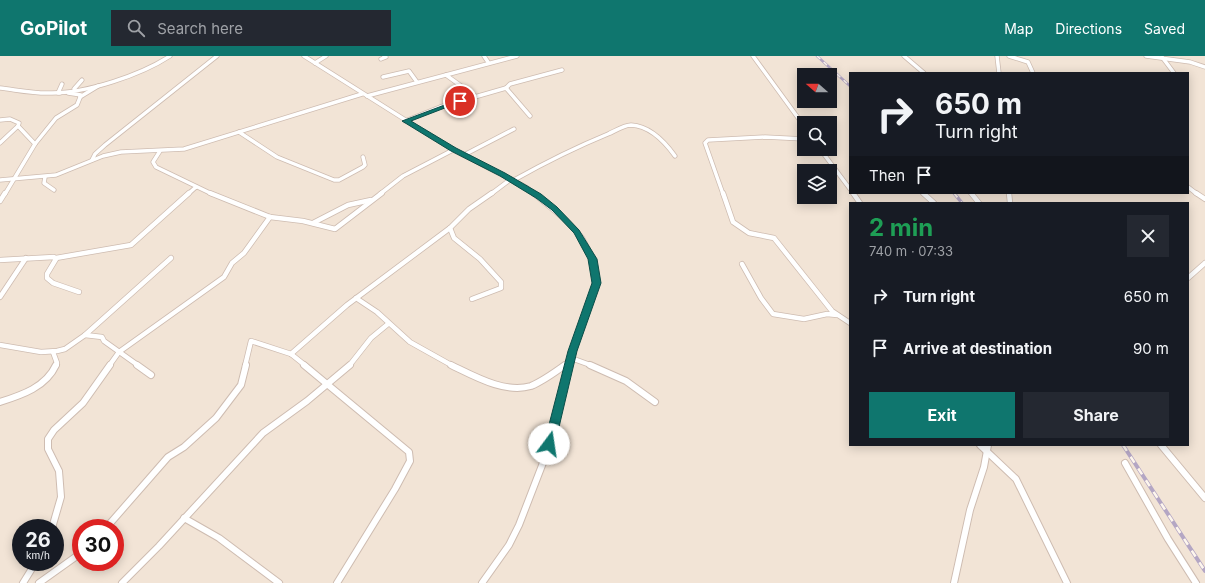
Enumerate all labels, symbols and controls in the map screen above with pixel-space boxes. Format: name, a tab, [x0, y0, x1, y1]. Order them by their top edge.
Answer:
search box	[111, 10, 391, 46]
text: GoPilot	[20, 17, 87, 40]
icon: search	[125, 17, 147, 39]
text: Search here	[157, 19, 243, 38]
text: Map	[1004, 20, 1033, 37]
text: Directions	[1055, 20, 1122, 37]
text: Saved	[1144, 20, 1185, 37]
north arrow	[797, 68, 837, 108]
map controls	[797, 68, 837, 204]
pin	[443, 84, 477, 118]
text: 650 m	[935, 87, 1022, 121]
icon: right	[869, 88, 921, 140]
icon: arrive	[449, 90, 471, 112]
button: search	[797, 116, 837, 156]
text: Turn right	[935, 121, 1018, 142]
button: layers	[797, 164, 837, 204]
icon: arrive	[913, 164, 935, 186]
text: Then	[869, 166, 905, 185]
text: 2 min	[869, 213, 933, 242]
button: close	[1127, 215, 1169, 257]
text: 740 m · 07:33	[869, 243, 953, 259]
icon: right	[869, 285, 891, 307]
text: Turn right	[903, 287, 975, 306]
text: 650 m	[1124, 287, 1169, 306]
icon: arrive	[869, 337, 891, 359]
text: Arrive at destination	[903, 339, 1052, 358]
text: 90 m	[1133, 339, 1169, 358]
button: Exit	[869, 392, 1015, 438]
button: Share	[1023, 392, 1169, 438]
position arrow	[528, 423, 570, 465]
speed limit sign: 30	[72, 519, 124, 571]
text: 26	[25, 528, 51, 552]
text: km/h	[26, 549, 50, 561]

